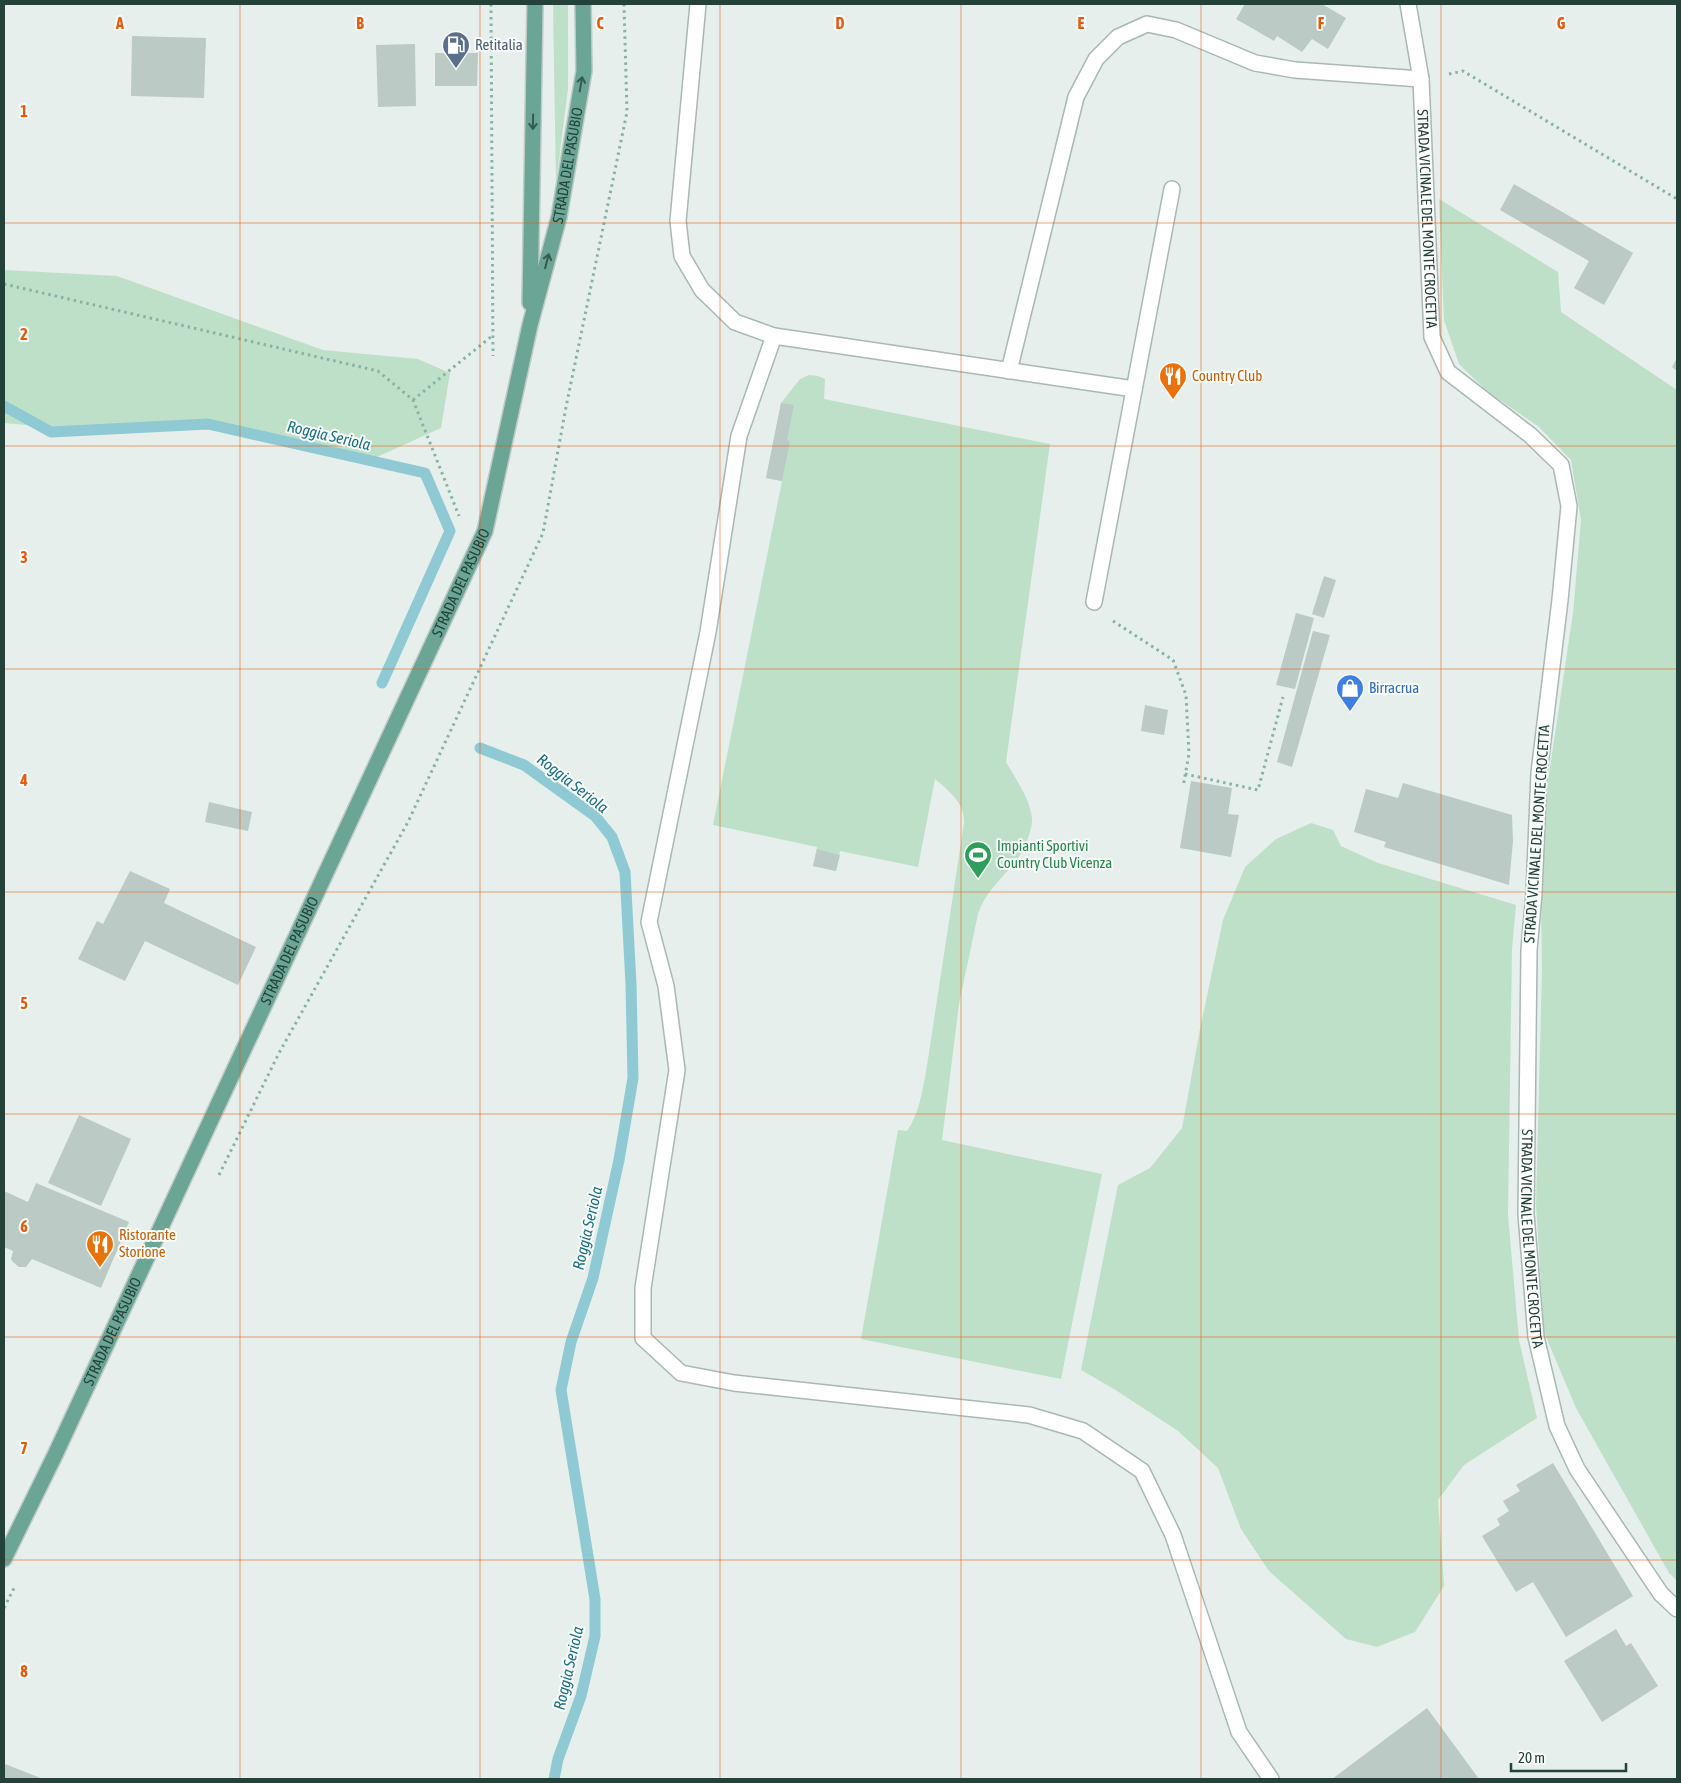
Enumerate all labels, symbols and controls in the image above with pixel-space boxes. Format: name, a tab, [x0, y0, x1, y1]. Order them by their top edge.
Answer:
text: A	[115, 14, 124, 32]
text: B	[356, 14, 364, 32]
text: C	[596, 14, 604, 32]
text: D	[836, 14, 845, 32]
text: E	[1078, 14, 1085, 32]
text: F	[1318, 14, 1325, 32]
text: G	[1557, 14, 1566, 32]
fuel station icon: Retitalia	[441, 30, 471, 69]
place label: Retitalia	[475, 36, 523, 53]
one-way arrow	[577, 77, 587, 93]
text: 1	[20, 102, 28, 120]
street label: STRADA DEL PASUBIO	[549, 106, 586, 225]
street label: STRADA VICINALE DEL MONTE CROCETTA	[1414, 109, 1441, 329]
one-way arrow	[529, 114, 538, 130]
one-way arrow	[543, 253, 552, 269]
text: 2	[20, 325, 28, 343]
restaurant icon: Country Club	[1158, 361, 1188, 400]
place label: Country Club	[1192, 367, 1262, 384]
water label: Roggia Seriola	[285, 417, 373, 454]
street label: STRADA DEL PASUBIO	[428, 525, 493, 639]
text: 3	[20, 548, 28, 566]
shop icon: Birracrua	[1335, 673, 1365, 712]
place label: Birracrua	[1369, 679, 1419, 696]
street label: STRADA VICINALE DEL MONTE CROCETTA	[1520, 723, 1553, 944]
water label: Roggia Seriola	[533, 750, 612, 817]
text: 4	[19, 771, 28, 789]
place label: Impianti Sportivi Country Club Vicenza	[997, 837, 1112, 871]
sports icon: Impianti Sportivi Country Club Vicenza	[963, 840, 993, 879]
street label: STRADA DEL PASUBIO	[257, 894, 322, 1007]
text: 5	[20, 994, 28, 1012]
street label: STRADA VICINALE DEL MONTE CROCETTA	[1518, 1129, 1547, 1350]
water label: Roggia Seriola	[569, 1184, 606, 1272]
text: 6	[20, 1217, 28, 1235]
place label: Ristorante Storione	[119, 1226, 176, 1260]
restaurant icon: Ristorante Storione	[85, 1229, 115, 1268]
street label: STRADA DEL PASUBIO	[80, 1274, 145, 1388]
text: 7	[20, 1439, 28, 1457]
water label: Roggia Seriola	[550, 1624, 587, 1712]
text: 8	[20, 1662, 28, 1680]
scale bar	[1511, 1740, 1626, 1772]
text: 20 m	[1518, 1749, 1545, 1766]

